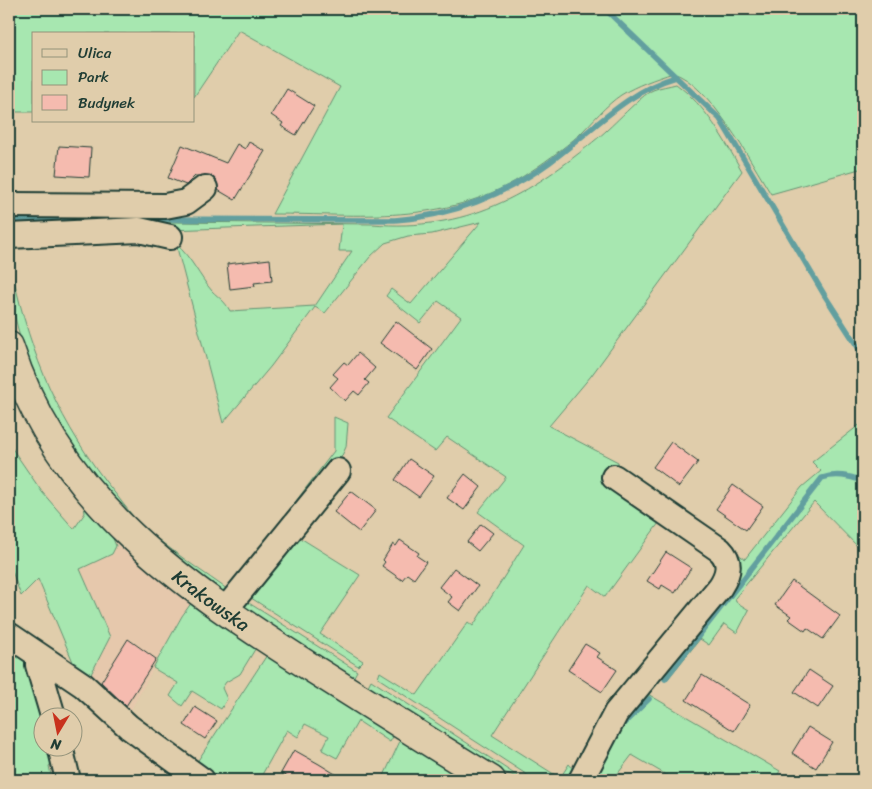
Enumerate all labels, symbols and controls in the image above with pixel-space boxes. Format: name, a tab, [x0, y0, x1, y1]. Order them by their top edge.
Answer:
legend	[32, 32, 195, 122]
text: Ulica	[78, 40, 112, 66]
text: Park	[78, 64, 109, 90]
text: Budynek	[78, 90, 136, 116]
street label: Krakowska	[165, 560, 258, 640]
north arrow	[32, 706, 82, 756]
text: N	[49, 731, 64, 758]

